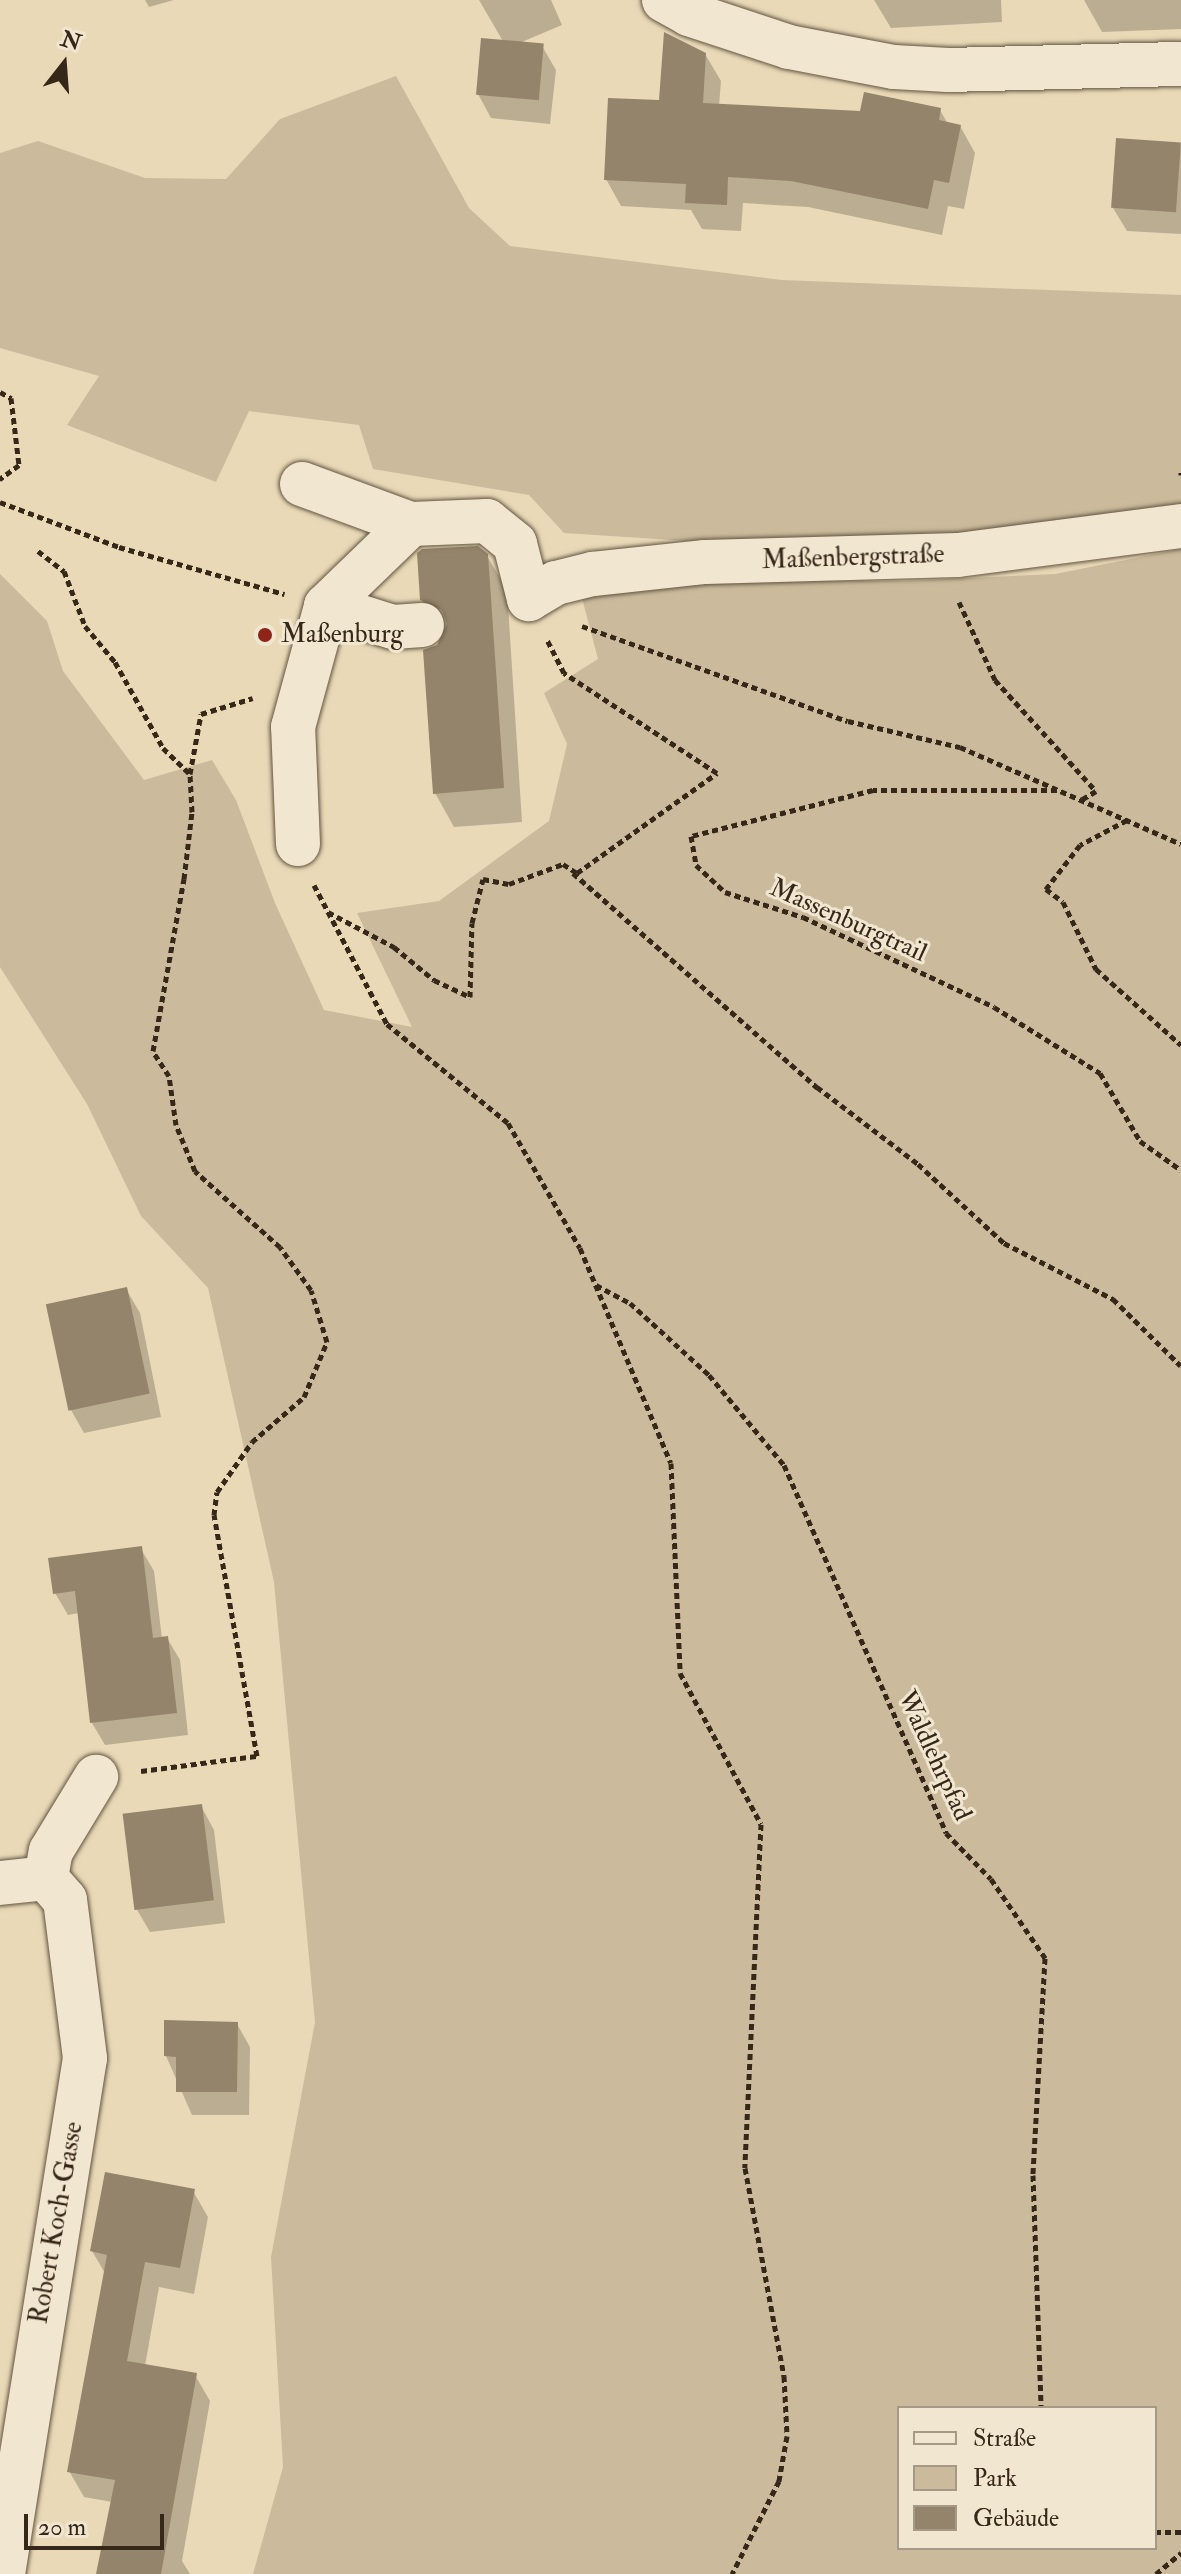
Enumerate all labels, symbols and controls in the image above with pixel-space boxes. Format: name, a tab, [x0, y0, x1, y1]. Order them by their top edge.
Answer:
north arrow	[24, 24, 104, 104]
text: N	[57, 25, 85, 57]
street label: Maßenbergstraße	[761, 539, 945, 577]
place label: Maßenburg	[281, 619, 403, 651]
marker: Maßenburg	[256, 626, 274, 644]
street label: Massenburgtrail	[765, 872, 931, 970]
street label: Waldlehrpfad	[890, 1686, 978, 1826]
street label: Robert Koch-Gasse	[24, 2120, 90, 2326]
legend	[897, 2406, 1157, 2550]
text: Straße	[973, 2423, 1036, 2454]
text: Park	[973, 2463, 1017, 2494]
scale bar	[28, 2498, 168, 2548]
text: Gebäude	[973, 2503, 1059, 2534]
text: 20 m	[38, 2512, 86, 2543]

